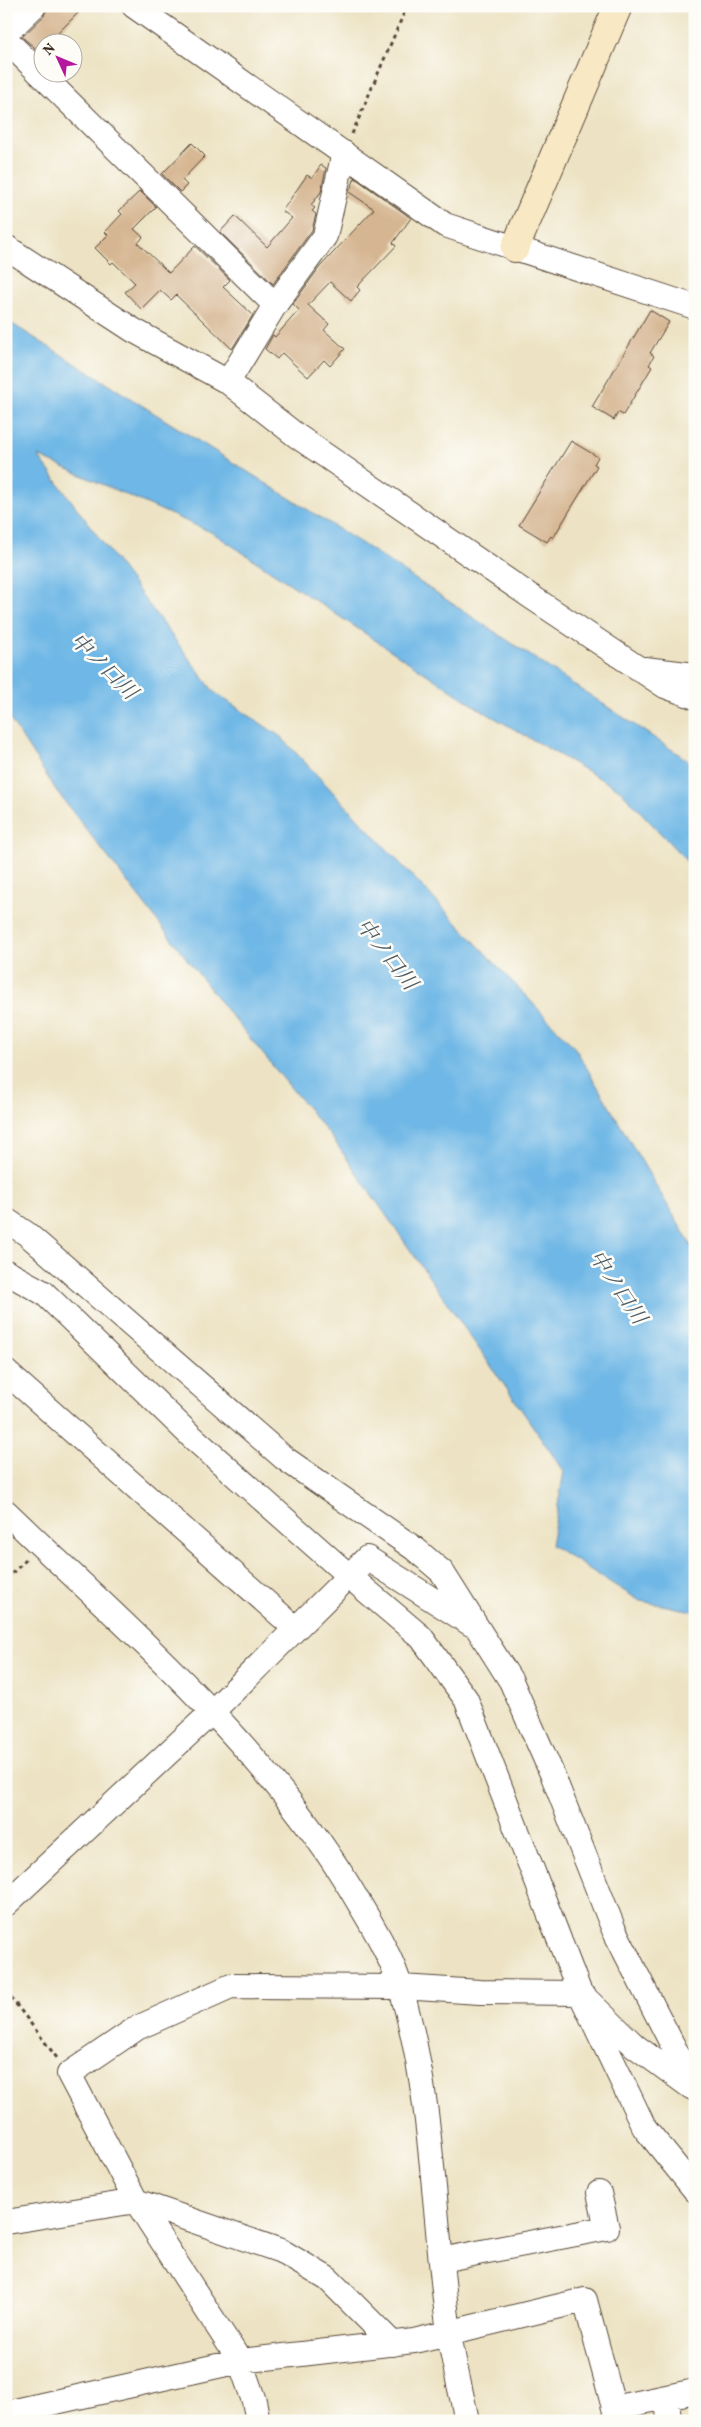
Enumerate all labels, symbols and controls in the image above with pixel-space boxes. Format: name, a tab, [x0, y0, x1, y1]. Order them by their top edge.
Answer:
north arrow	[32, 32, 82, 82]
text: N	[39, 40, 60, 60]
water label: 中ノ口川	[63, 627, 144, 708]
water label: 中ノ口川	[349, 913, 424, 999]
water label: 中ノ口川	[581, 1245, 653, 1332]

